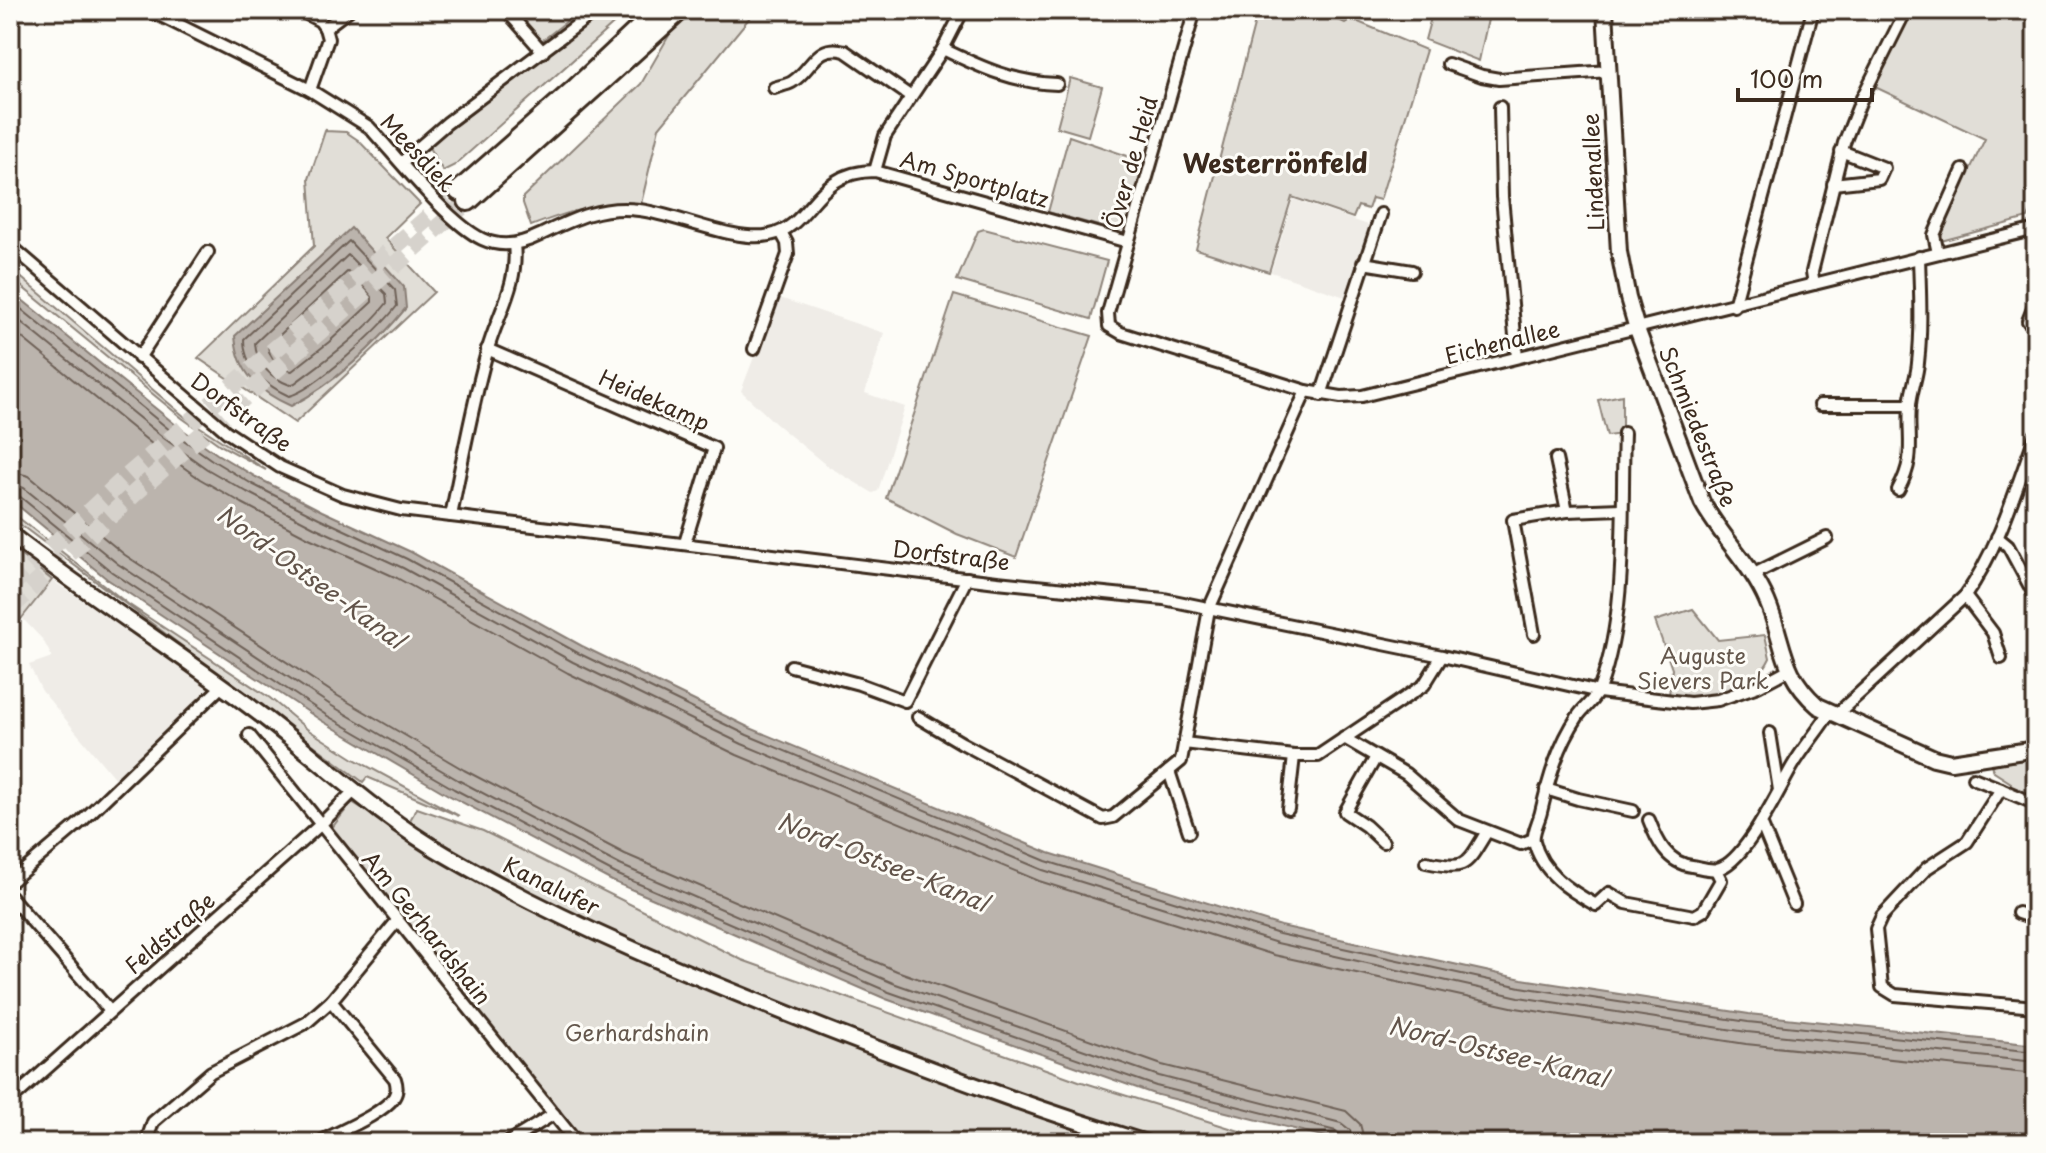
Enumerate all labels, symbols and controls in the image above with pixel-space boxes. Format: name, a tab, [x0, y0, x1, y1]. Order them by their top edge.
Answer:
scale bar	[1738, 52, 1872, 102]
text: 100 m	[1750, 60, 1823, 96]
street label: Över de Heid	[1095, 92, 1165, 232]
street label: Meesdiek	[374, 105, 464, 199]
street label: Lindenallee	[1572, 112, 1612, 232]
street label: Am Sportplatz	[897, 141, 1053, 215]
district label: Westerrönfeld	[1182, 143, 1368, 182]
street label: Eichenallee	[1441, 311, 1563, 371]
street label: Schmiedestraße	[1652, 341, 1746, 511]
street label: Heidekamp	[594, 360, 716, 438]
street label: Dorfstraße	[184, 363, 300, 459]
water label: Nord-Ostsee-Kanal	[210, 495, 415, 659]
street label: Dorfstraße	[890, 530, 1012, 578]
park label: Auguste Sievers Park	[1637, 638, 1769, 696]
water label: Nord-Ostsee-Kanal	[772, 802, 997, 921]
street label: Am Gerhardshain	[356, 843, 500, 1011]
street label: Kanalufer	[498, 847, 607, 923]
street label: Feldstraße	[117, 883, 221, 981]
water label: Nord-Ostsee-Kanal	[1385, 1006, 1615, 1096]
park label: Gerhardshain	[565, 1015, 709, 1048]

